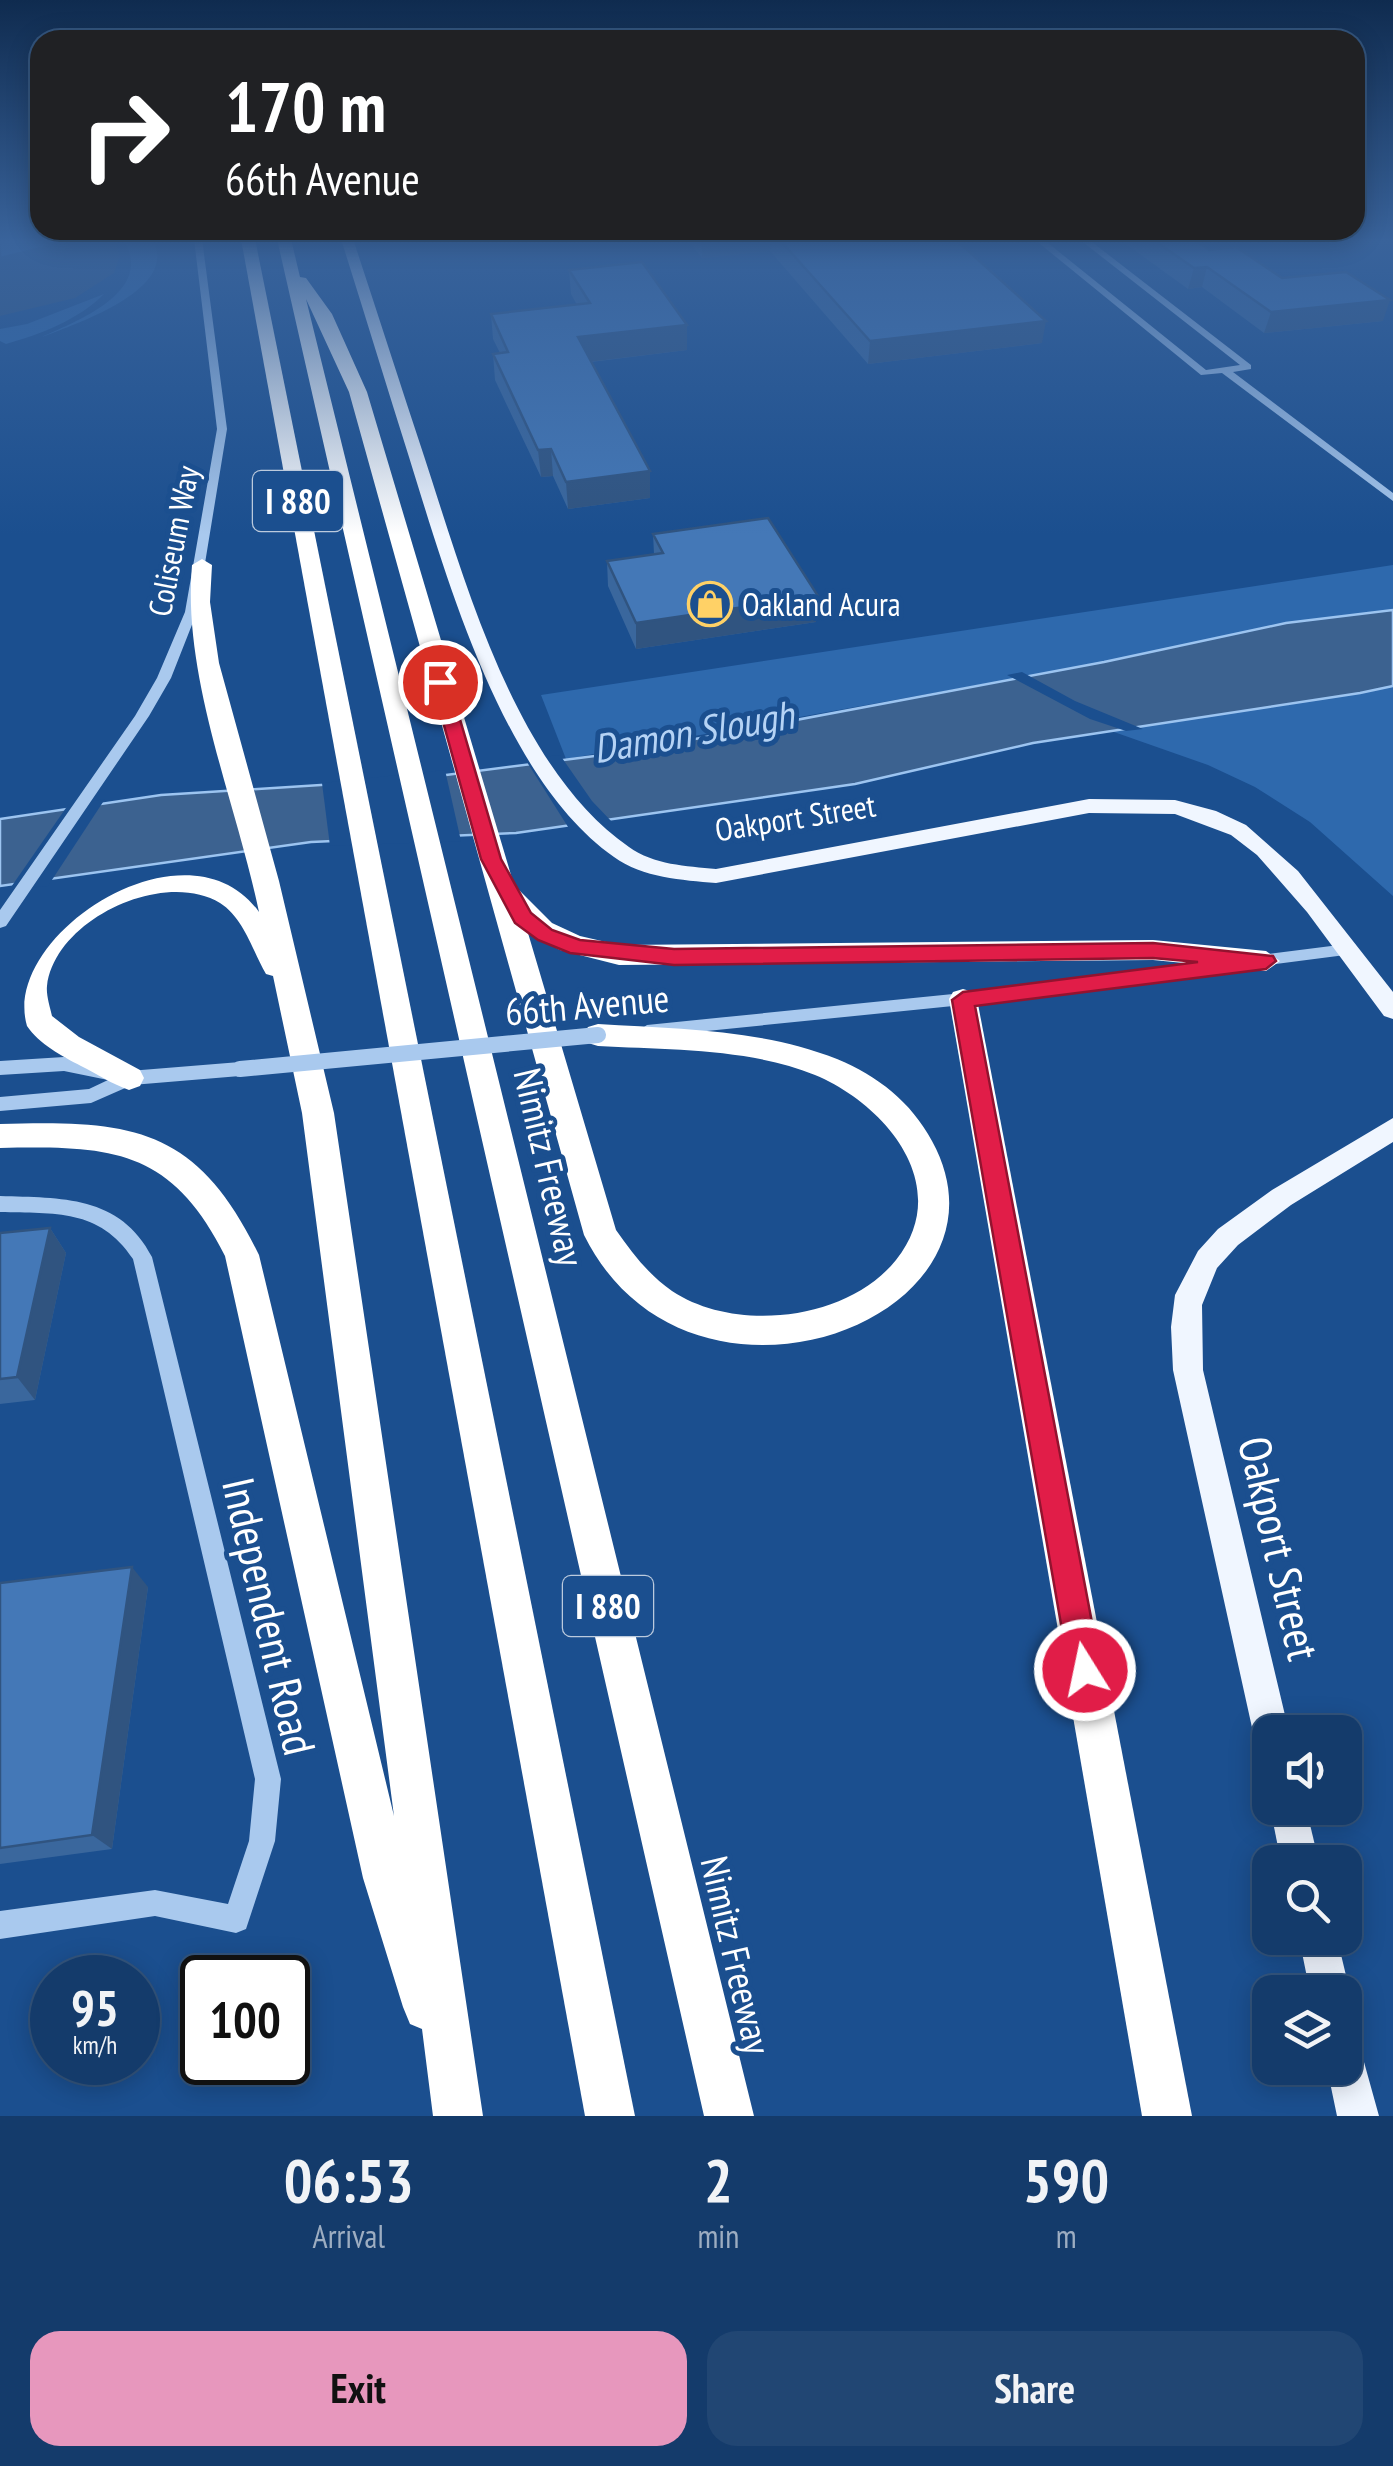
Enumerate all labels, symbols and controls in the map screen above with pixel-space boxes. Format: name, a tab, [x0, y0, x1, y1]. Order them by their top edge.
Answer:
text: 170 m	[225, 61, 386, 151]
icon: right	[60, 70, 190, 200]
text: 66th Avenue	[225, 149, 420, 207]
street label: Coliseum Way	[138, 462, 208, 620]
road number: I 880	[253, 471, 343, 531]
shop icon: Oakland Acura	[687, 581, 733, 627]
place label: Oakland Acura	[742, 583, 901, 625]
pin	[398, 640, 483, 725]
icon: arrive	[413, 655, 468, 710]
water label: Damon Slough	[589, 687, 799, 774]
street label: Oakport Street	[712, 784, 878, 850]
street label: 66th Avenue	[503, 972, 671, 1036]
street label: Nimitz Freeway	[503, 1063, 597, 1271]
street label: Oakport Street	[1226, 1431, 1334, 1666]
street label: Independent Road	[210, 1472, 330, 1760]
road number: I 880	[563, 1576, 653, 1636]
position arrow	[1033, 1618, 1137, 1722]
map controls	[1252, 1715, 1362, 2085]
button: sound	[1252, 1715, 1362, 1825]
button: search	[1252, 1845, 1362, 1955]
street label: Nimitz Freeway	[690, 1851, 784, 2059]
speed limit sign: 100	[180, 1955, 310, 2085]
text: 95	[71, 1975, 119, 2040]
button: layers	[1252, 1975, 1362, 2085]
text: km/h	[73, 2029, 117, 2061]
text: 06:53	[284, 2141, 414, 2219]
text: 2	[704, 2141, 733, 2219]
text: 590	[1023, 2141, 1109, 2219]
text: Arrival	[313, 2215, 385, 2257]
text: min	[697, 2215, 739, 2257]
text: m	[1056, 2215, 1077, 2257]
button: Exit	[30, 2331, 687, 2446]
button: Share	[707, 2331, 1363, 2446]

